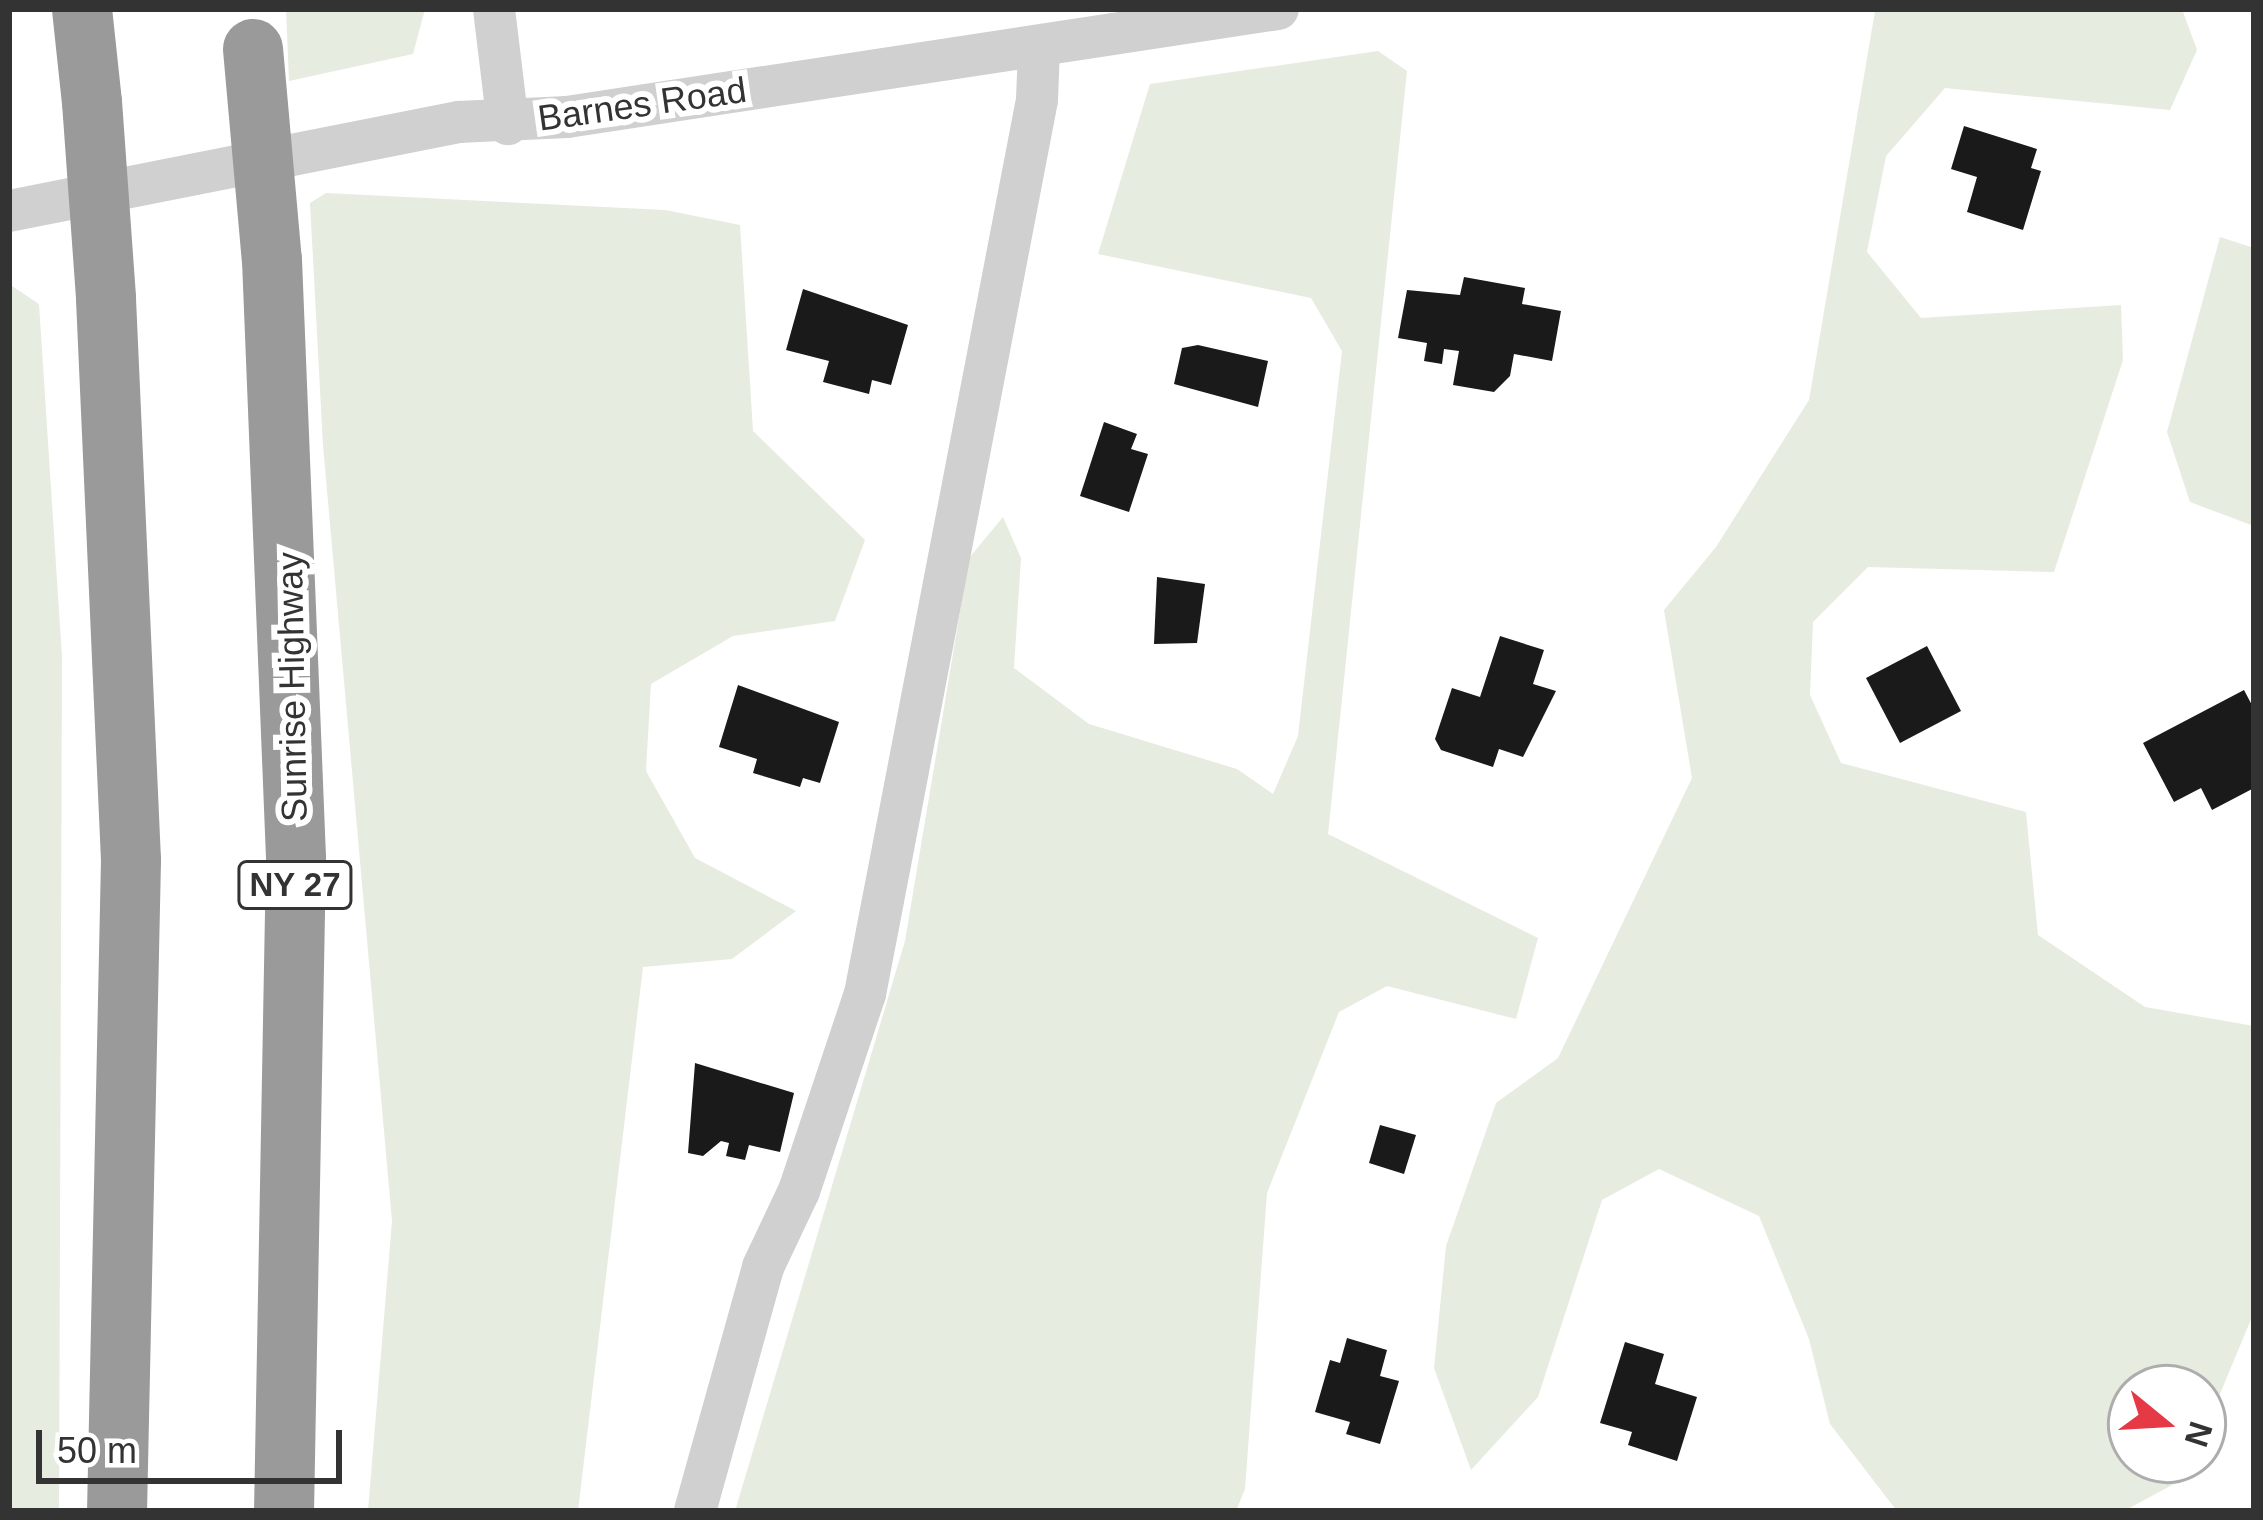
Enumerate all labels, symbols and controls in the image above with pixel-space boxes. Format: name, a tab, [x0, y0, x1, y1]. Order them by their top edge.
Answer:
street label: Barnes Road	[535, 68, 749, 140]
street label: Sunrise Highway	[268, 552, 316, 822]
road number: NY 27	[235, 858, 355, 912]
north arrow	[2107, 1364, 2227, 1484]
scale bar	[42, 1406, 348, 1480]
text: N	[2178, 1417, 2220, 1451]
text: 50 m	[57, 1430, 137, 1471]

